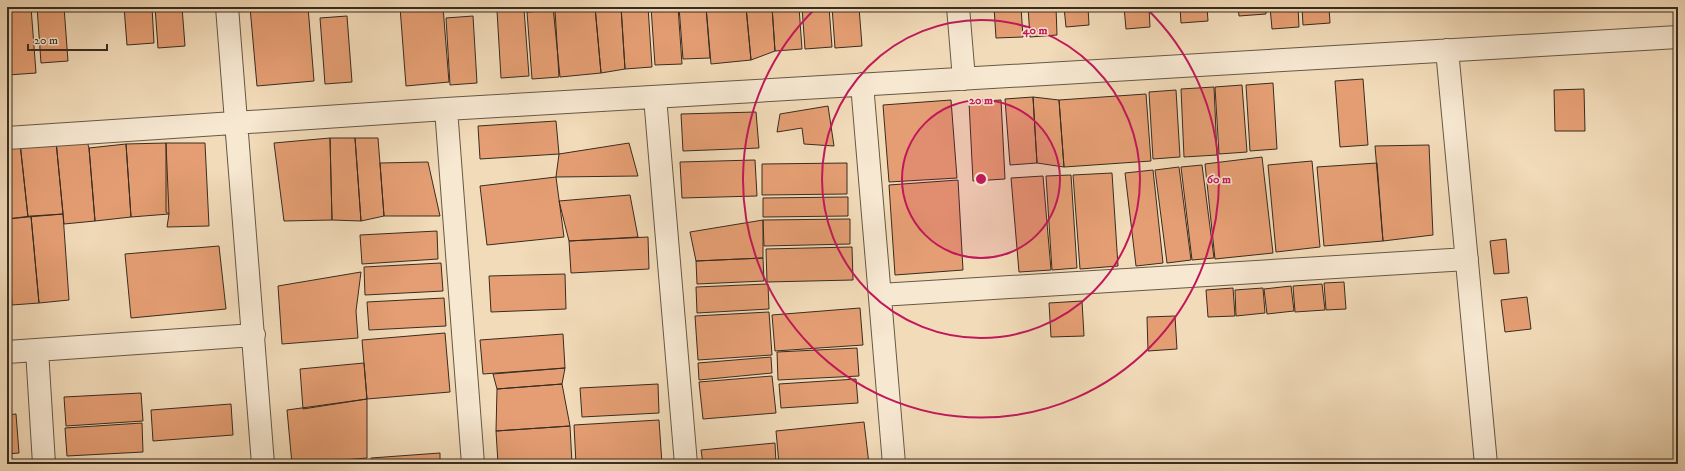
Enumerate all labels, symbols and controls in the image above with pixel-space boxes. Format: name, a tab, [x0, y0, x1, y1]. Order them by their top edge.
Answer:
text: 40 m	[1022, 23, 1047, 38]
scale bar	[28, 26, 107, 52]
text: 20 m	[34, 33, 58, 48]
text: 20 m	[969, 93, 993, 108]
centre of rings	[974, 172, 988, 186]
text: 60 m	[1207, 172, 1231, 187]

